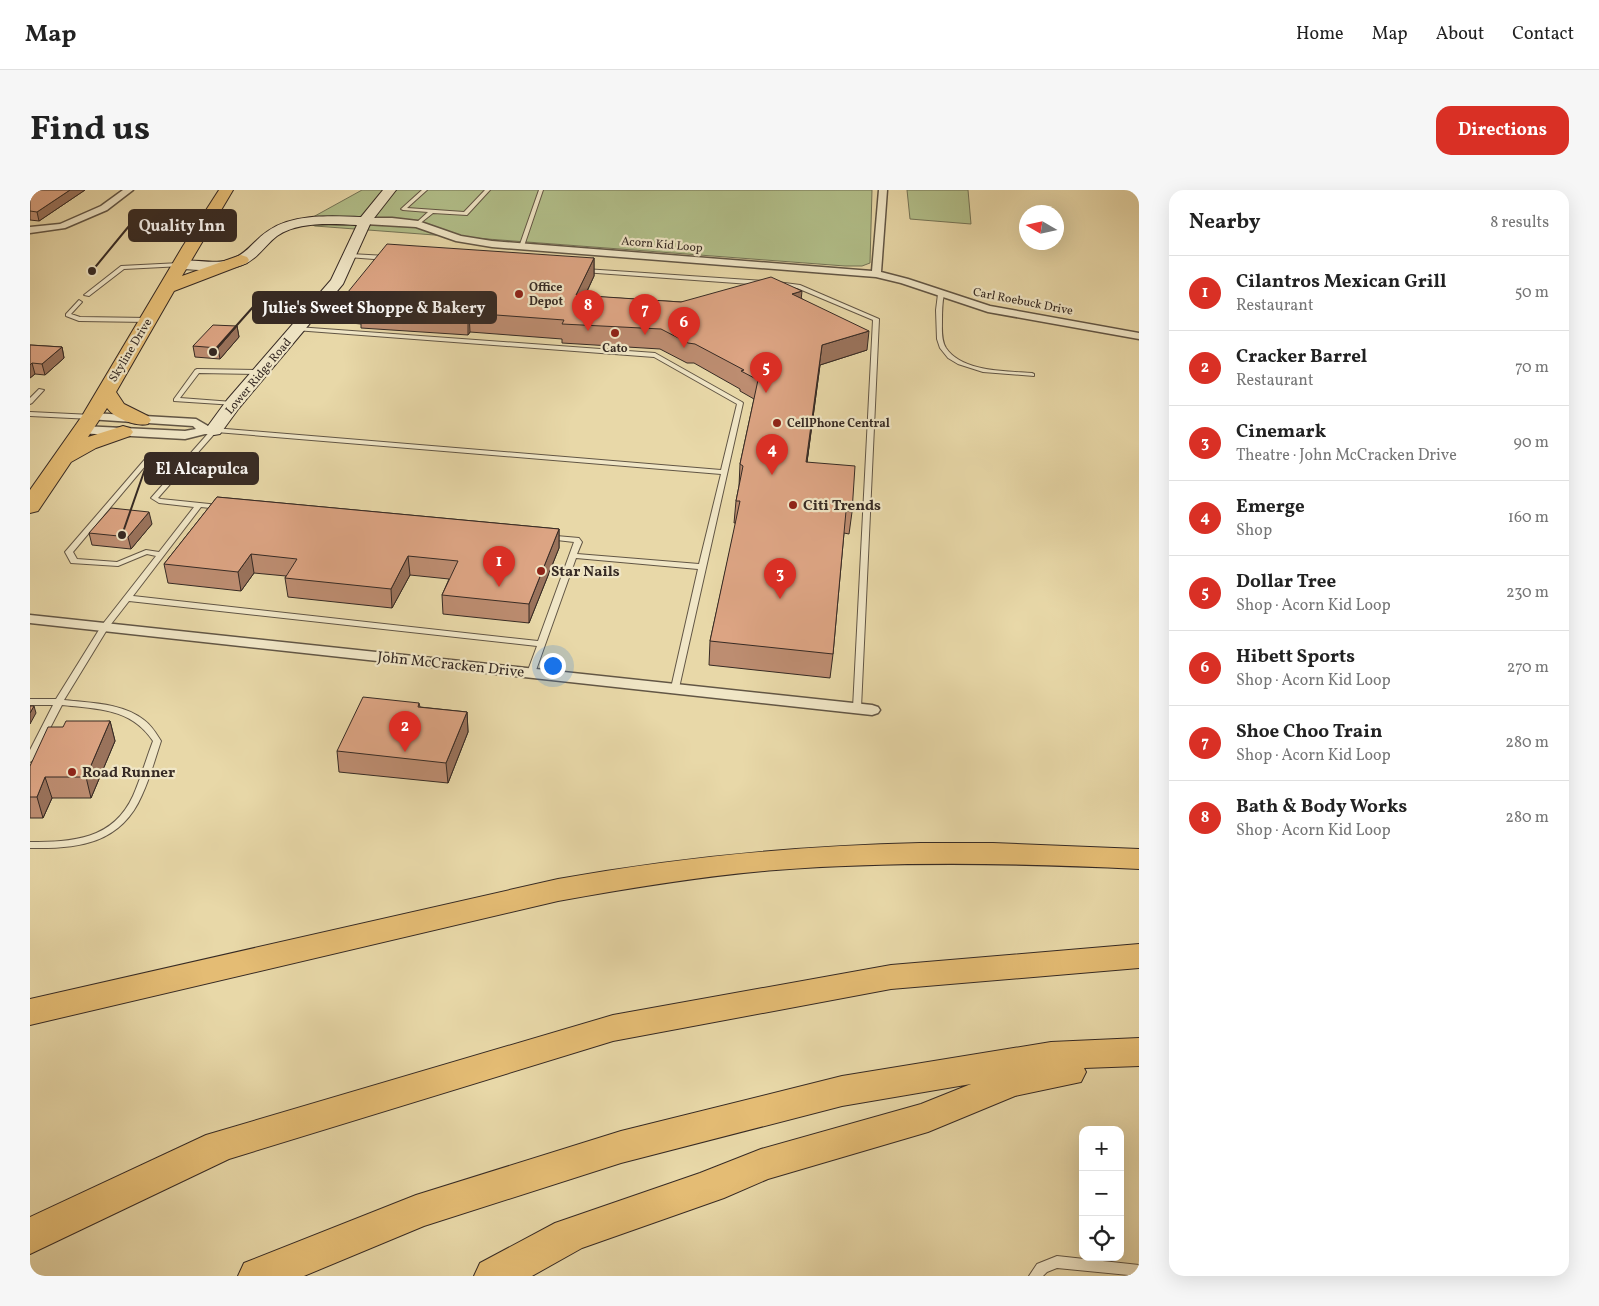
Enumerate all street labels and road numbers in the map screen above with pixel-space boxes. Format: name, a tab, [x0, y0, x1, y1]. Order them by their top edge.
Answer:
street label: Acorn Kid Loop	[620, 233, 703, 257]
street label: Carl Roebuck Drive	[971, 284, 1074, 320]
street label: Skyline Drive	[106, 316, 156, 385]
street label: Lower Ridge Road	[222, 335, 296, 418]
street label: John McCracken Drive	[376, 647, 525, 684]

